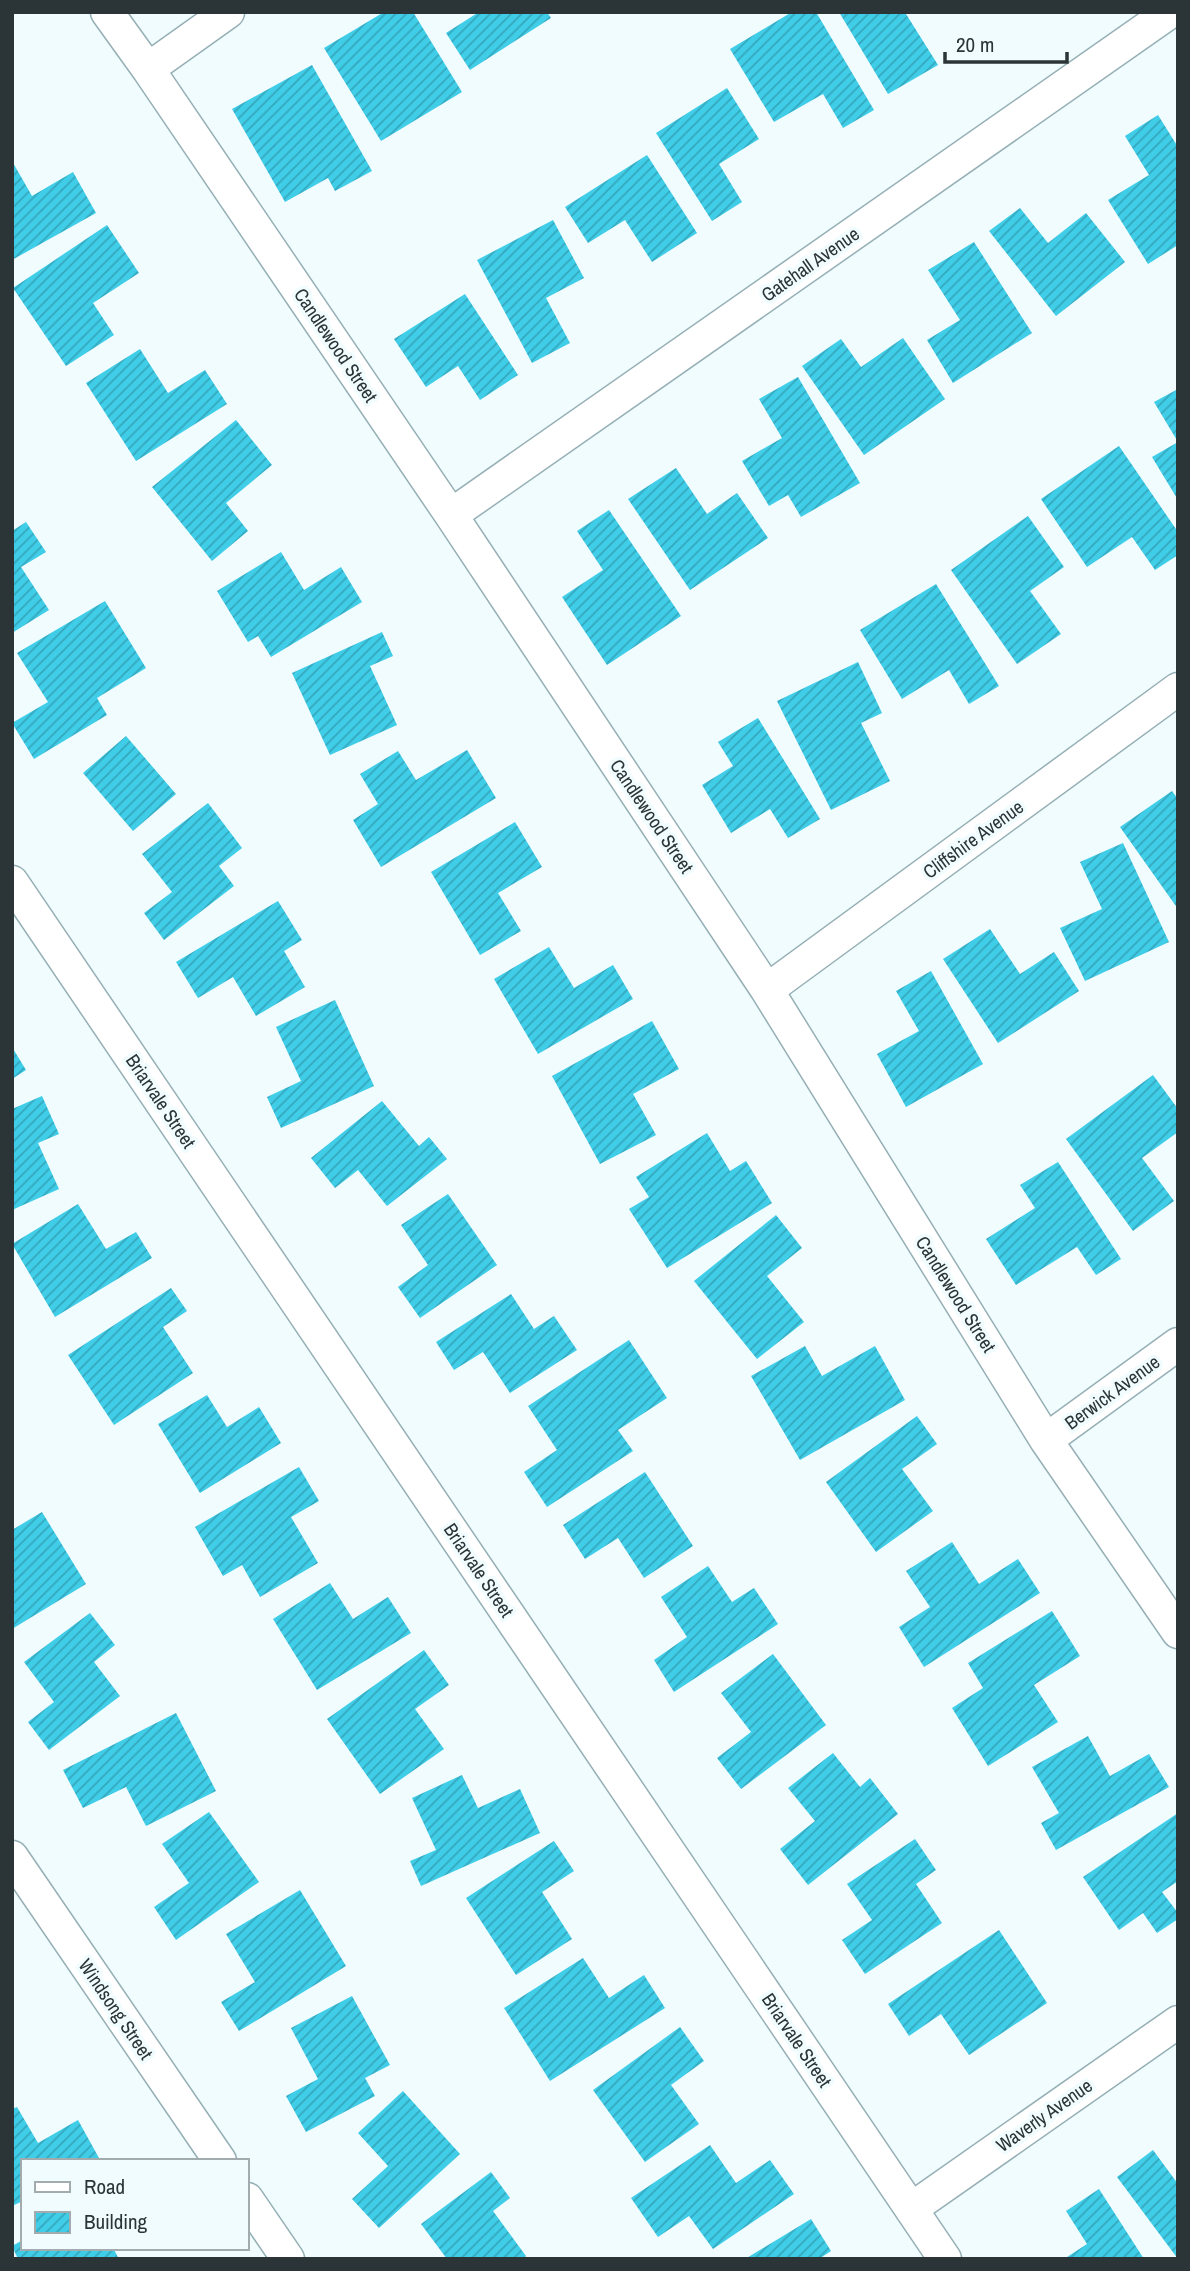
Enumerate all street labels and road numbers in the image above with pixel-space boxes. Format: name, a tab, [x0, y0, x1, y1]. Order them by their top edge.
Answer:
street label: Gatehall Avenue	[756, 221, 864, 307]
street label: Candlewood Street	[288, 283, 384, 408]
street label: Candlewood Street	[604, 754, 700, 879]
street label: Cliffshire Avenue	[918, 794, 1028, 884]
street label: Briarvale Street	[120, 1049, 202, 1154]
street label: Candlewood Street	[910, 1231, 1002, 1358]
street label: Berwick Avenue	[1059, 1349, 1165, 1435]
street label: Briarvale Street	[438, 1518, 520, 1623]
street label: Windsong Street	[73, 1954, 160, 2065]
street label: Briarvale Street	[756, 1988, 838, 2093]
street label: Waverly Avenue	[991, 2072, 1097, 2158]

